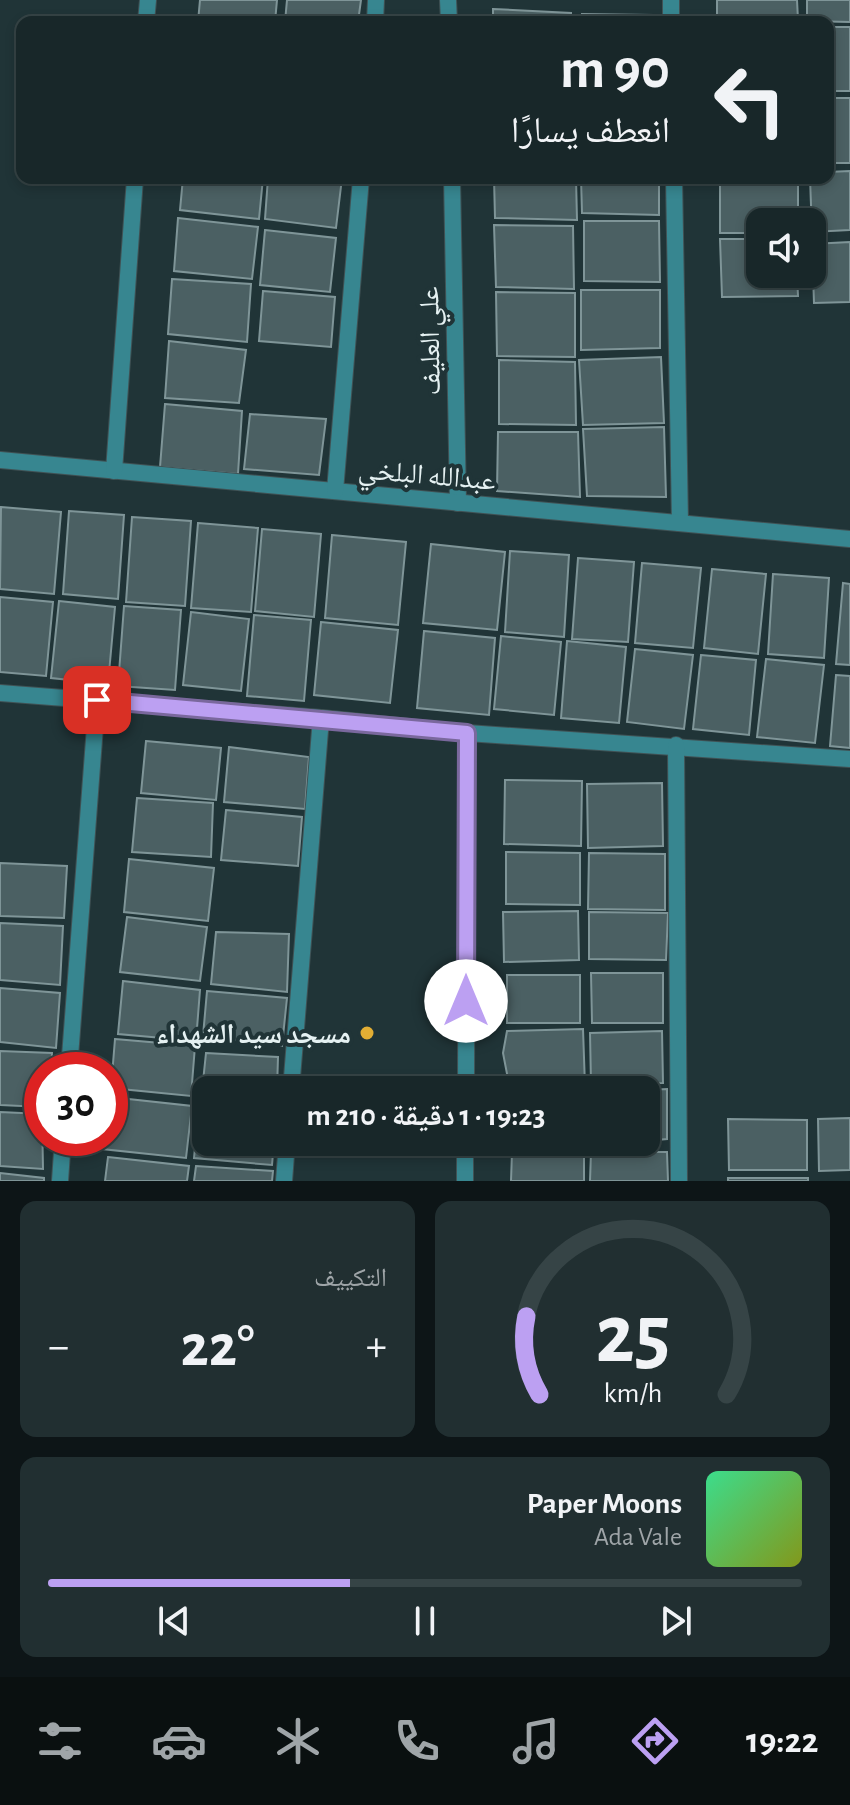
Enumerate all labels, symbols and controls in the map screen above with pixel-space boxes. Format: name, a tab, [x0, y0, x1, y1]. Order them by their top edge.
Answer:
text: 90 m	[560, 42, 670, 98]
icon: left	[698, 48, 802, 152]
text: انعطف يسارًا	[511, 113, 670, 149]
map controls	[746, 208, 826, 288]
button: sound	[746, 208, 826, 288]
street label: علي العليف	[416, 286, 453, 396]
street label: عبدالله البلخي	[356, 456, 497, 503]
pin	[63, 666, 131, 734]
icon: arrive	[75, 678, 119, 722]
position arrow	[424, 959, 508, 1043]
place label: مسجد سيد الشهداء	[156, 1021, 351, 1050]
marker: مسجد سيد الشهداء	[358, 1024, 376, 1042]
speed limit sign: 30	[24, 1052, 128, 1156]
text: 19:23 · 1 دقيقة · 210 m	[307, 1101, 545, 1131]
text: التكييف	[314, 1265, 387, 1291]
text: 25	[595, 1294, 670, 1378]
text: 22°	[180, 1317, 255, 1377]
text: −	[48, 1325, 69, 1369]
text: +	[366, 1325, 387, 1369]
text: km/h	[603, 1379, 662, 1408]
text: Paper Moons	[527, 1489, 682, 1519]
text: Ada Vale	[594, 1524, 682, 1550]
icon: previous	[152, 1599, 196, 1643]
icon: pause	[403, 1599, 447, 1643]
icon: next	[654, 1599, 698, 1643]
icon: filters	[32, 1713, 88, 1769]
icon: car	[151, 1713, 207, 1769]
icon: climate	[270, 1713, 326, 1769]
icon: phone	[389, 1713, 445, 1769]
icon: music	[508, 1713, 564, 1769]
icon: directions	[627, 1713, 683, 1769]
text: 19:22	[746, 1723, 818, 1759]

